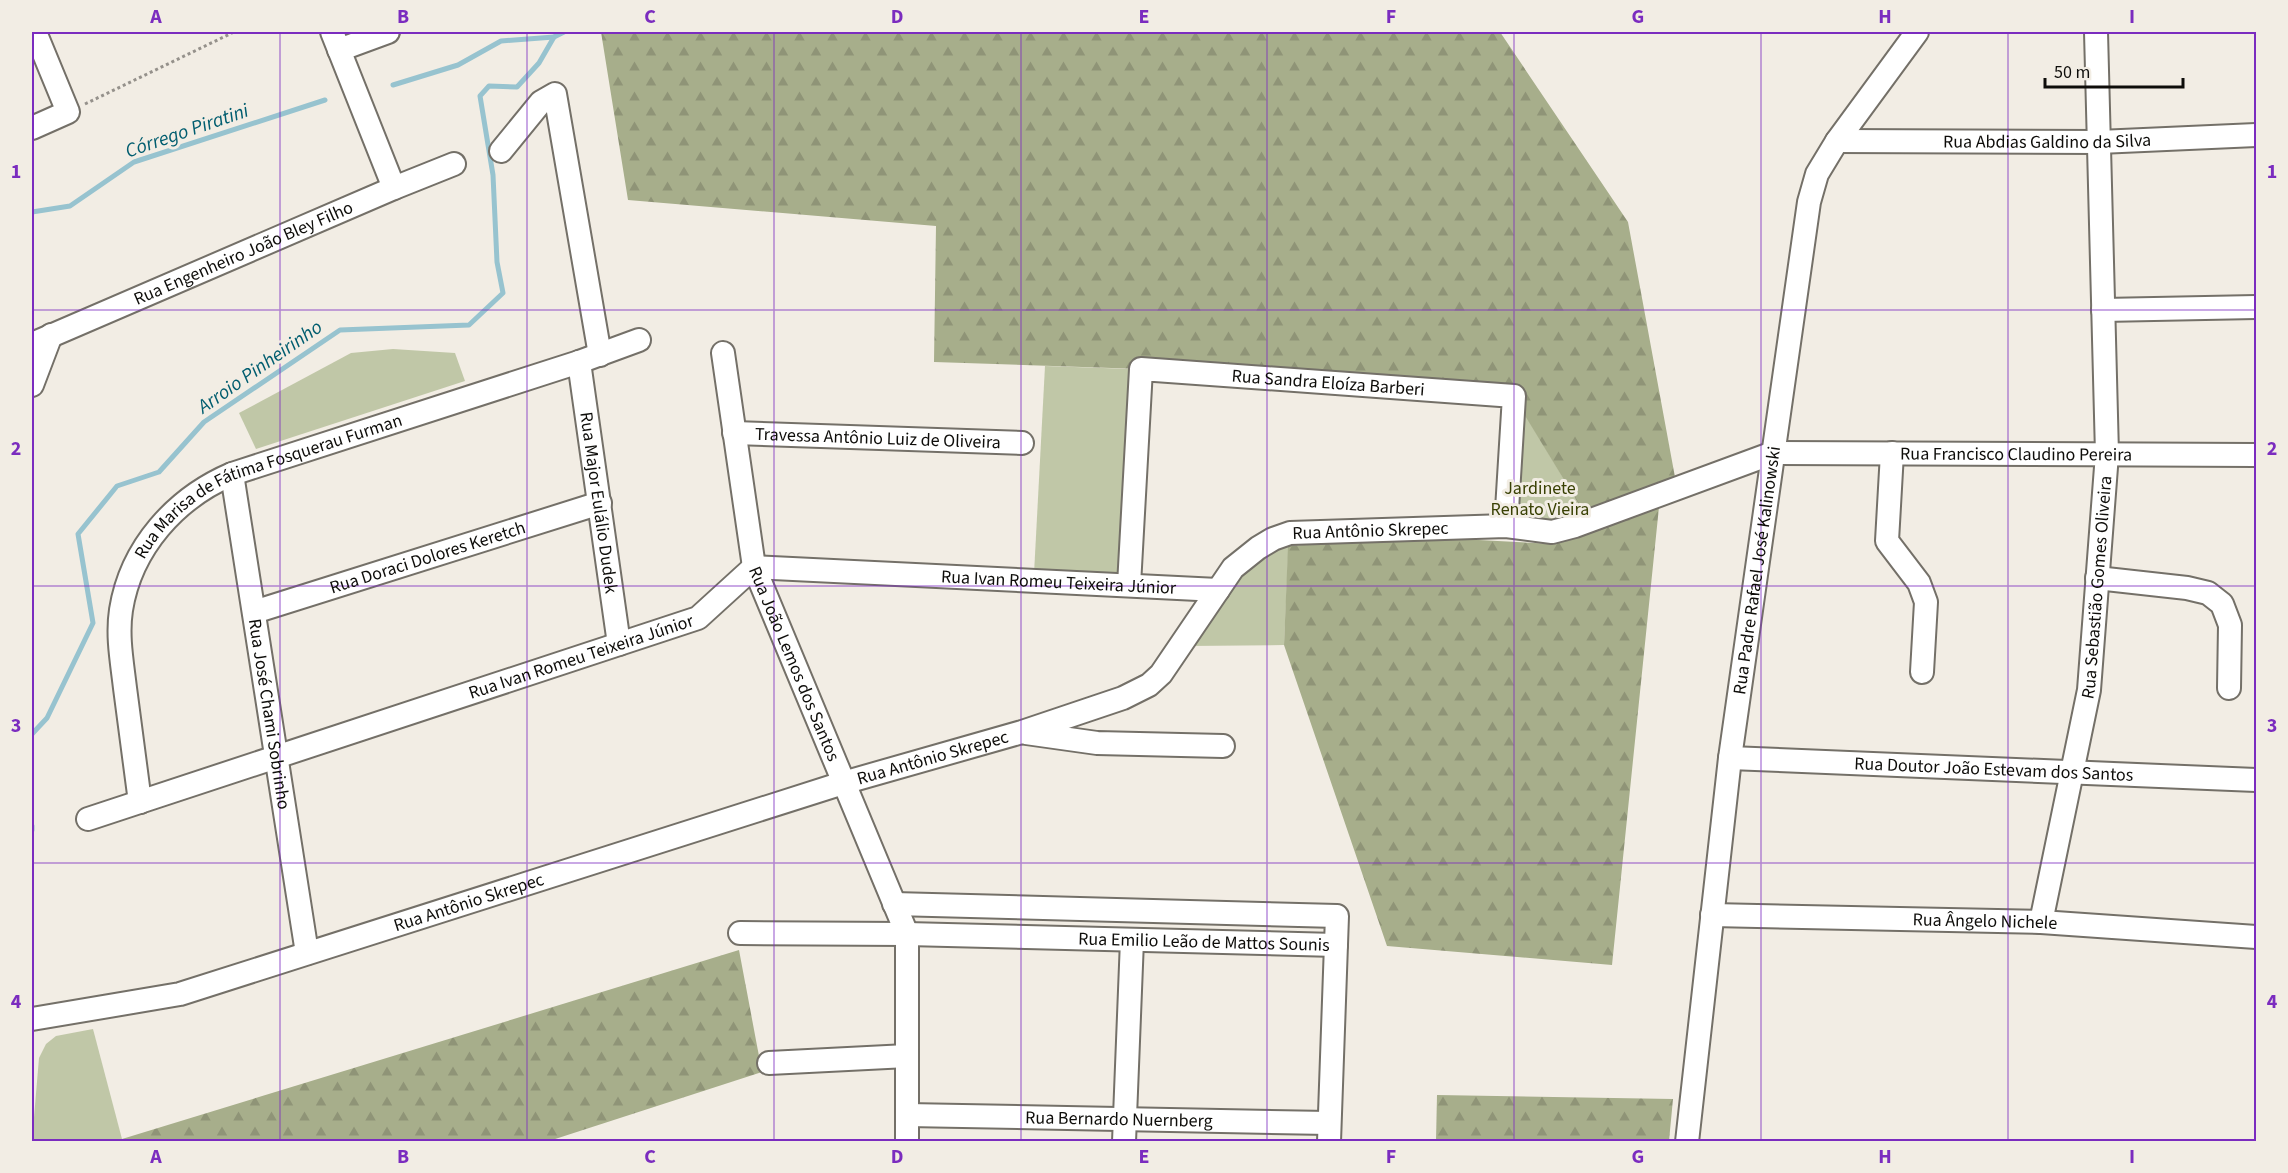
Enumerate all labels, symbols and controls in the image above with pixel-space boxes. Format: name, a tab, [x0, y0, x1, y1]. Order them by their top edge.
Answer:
text: A	[149, 3, 162, 31]
text: B	[397, 3, 409, 31]
text: C	[644, 3, 656, 31]
text: D	[891, 3, 903, 31]
text: E	[1139, 3, 1149, 31]
text: F	[1386, 3, 1396, 31]
text: G	[1632, 3, 1644, 31]
text: H	[1878, 3, 1892, 31]
text: I	[2129, 3, 2135, 31]
scale bar	[2045, 51, 2183, 89]
text: 50 m	[2054, 60, 2090, 85]
water label: Córrego Piratini	[122, 97, 253, 165]
street label: Rua Abdias Galdino da Silva	[1943, 127, 2152, 155]
text: 1	[11, 158, 21, 186]
text: 1	[2267, 158, 2277, 186]
street label: Rua Engenheiro João Bley Filho	[130, 195, 357, 311]
water label: Arroio Pinheirinho	[190, 313, 328, 422]
street label: Rua Sandra Eloíza Barberi	[1231, 363, 1426, 402]
street label: Rua Marisa de Fátima Fosquerau Furman	[128, 407, 405, 563]
street label: Rua Major Eulálio Dudek	[574, 410, 624, 595]
street label: Travessa Antônio Luiz de Oliveira	[755, 421, 1001, 455]
text: 2	[11, 435, 21, 463]
text: 2	[2267, 435, 2277, 463]
street label: Rua Francisco Claudino Pereira	[1900, 441, 2132, 467]
street label: Rua Padre Rafael José Kalinowski	[1727, 444, 1787, 696]
street label: Rua Sebastião Gomes Oliveira	[2075, 475, 2118, 701]
park label: Jardinete Renato Vieira	[1491, 476, 1589, 522]
street label: Rua Doraci Dolores Keretch	[327, 515, 529, 600]
street label: Rua Antônio Skrepec	[1292, 515, 1449, 545]
street label: Rua João Lemos dos Santos	[743, 562, 846, 765]
street label: Rua Ivan Romeu Teixeira Júnior	[940, 564, 1178, 600]
street label: Rua Ivan Romeu Teixeira Júnior	[465, 608, 697, 705]
street label: Rua José Chami Sobrinho	[242, 617, 297, 811]
text: 3	[11, 712, 21, 740]
text: 3	[2267, 712, 2277, 740]
street label: Rua Antônio Skrepec	[854, 724, 1011, 791]
street label: Rua Doutor João Estevam dos Santos	[1854, 751, 2134, 787]
street label: Rua Antônio Skrepec	[390, 867, 547, 938]
street label: Rua Ângelo Nichele	[1912, 907, 2058, 936]
street label: Rua Emilio Leão de Mattos Sounis	[1078, 926, 1330, 957]
text: 4	[11, 988, 22, 1016]
text: 4	[2267, 988, 2278, 1016]
street label: Rua Bernardo Nuernberg	[1025, 1105, 1213, 1133]
text: A	[149, 1143, 162, 1171]
text: B	[397, 1143, 409, 1171]
text: C	[644, 1143, 656, 1171]
text: D	[891, 1143, 903, 1171]
text: E	[1139, 1143, 1149, 1171]
text: F	[1386, 1143, 1396, 1171]
text: G	[1632, 1143, 1644, 1171]
text: H	[1878, 1143, 1892, 1171]
text: I	[2129, 1143, 2135, 1171]

